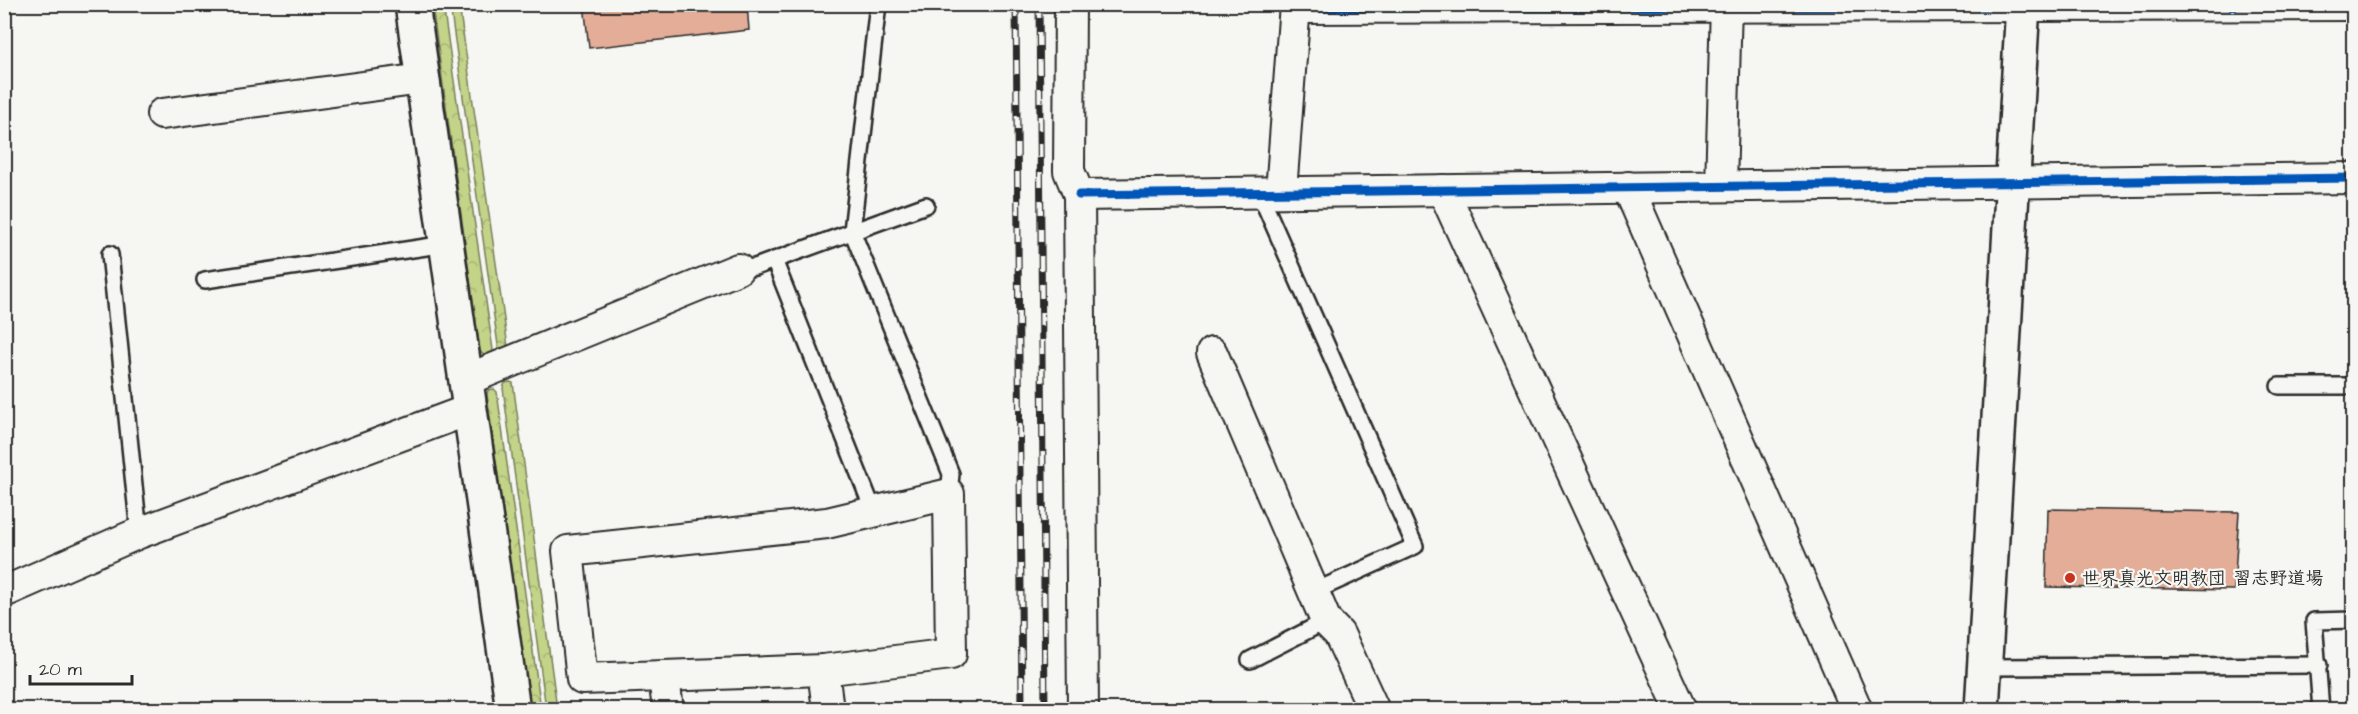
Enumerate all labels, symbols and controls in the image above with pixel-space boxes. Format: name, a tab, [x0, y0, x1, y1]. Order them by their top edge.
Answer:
place label: 世界真光文明教団 習志野道場	[2082, 566, 2323, 591]
marker: 世界真光文明教団 習志野道場	[2063, 571, 2077, 585]
scale bar	[30, 648, 132, 686]
text: 20 m	[39, 657, 82, 682]

